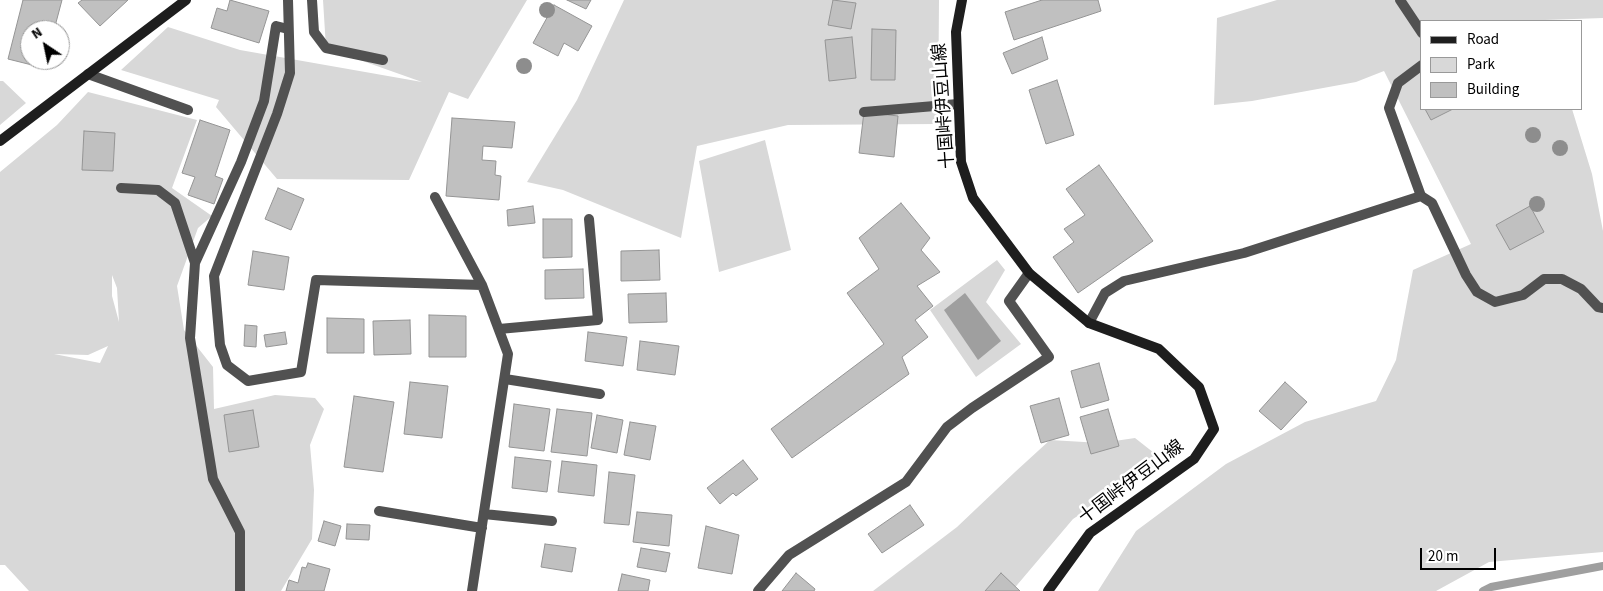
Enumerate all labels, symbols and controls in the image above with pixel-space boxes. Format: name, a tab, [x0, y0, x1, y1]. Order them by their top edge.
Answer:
north arrow	[20, 20, 70, 70]
legend	[1420, 20, 1583, 110]
text: N	[28, 22, 47, 44]
text: Road	[1467, 29, 1499, 50]
street label: 十国峠伊豆山線	[930, 42, 960, 170]
text: Park	[1467, 54, 1495, 75]
text: Building	[1467, 79, 1519, 100]
street label: 十国峠伊豆山線	[1075, 436, 1189, 530]
scale bar	[1423, 538, 1499, 570]
text: 20 m	[1428, 546, 1458, 567]

